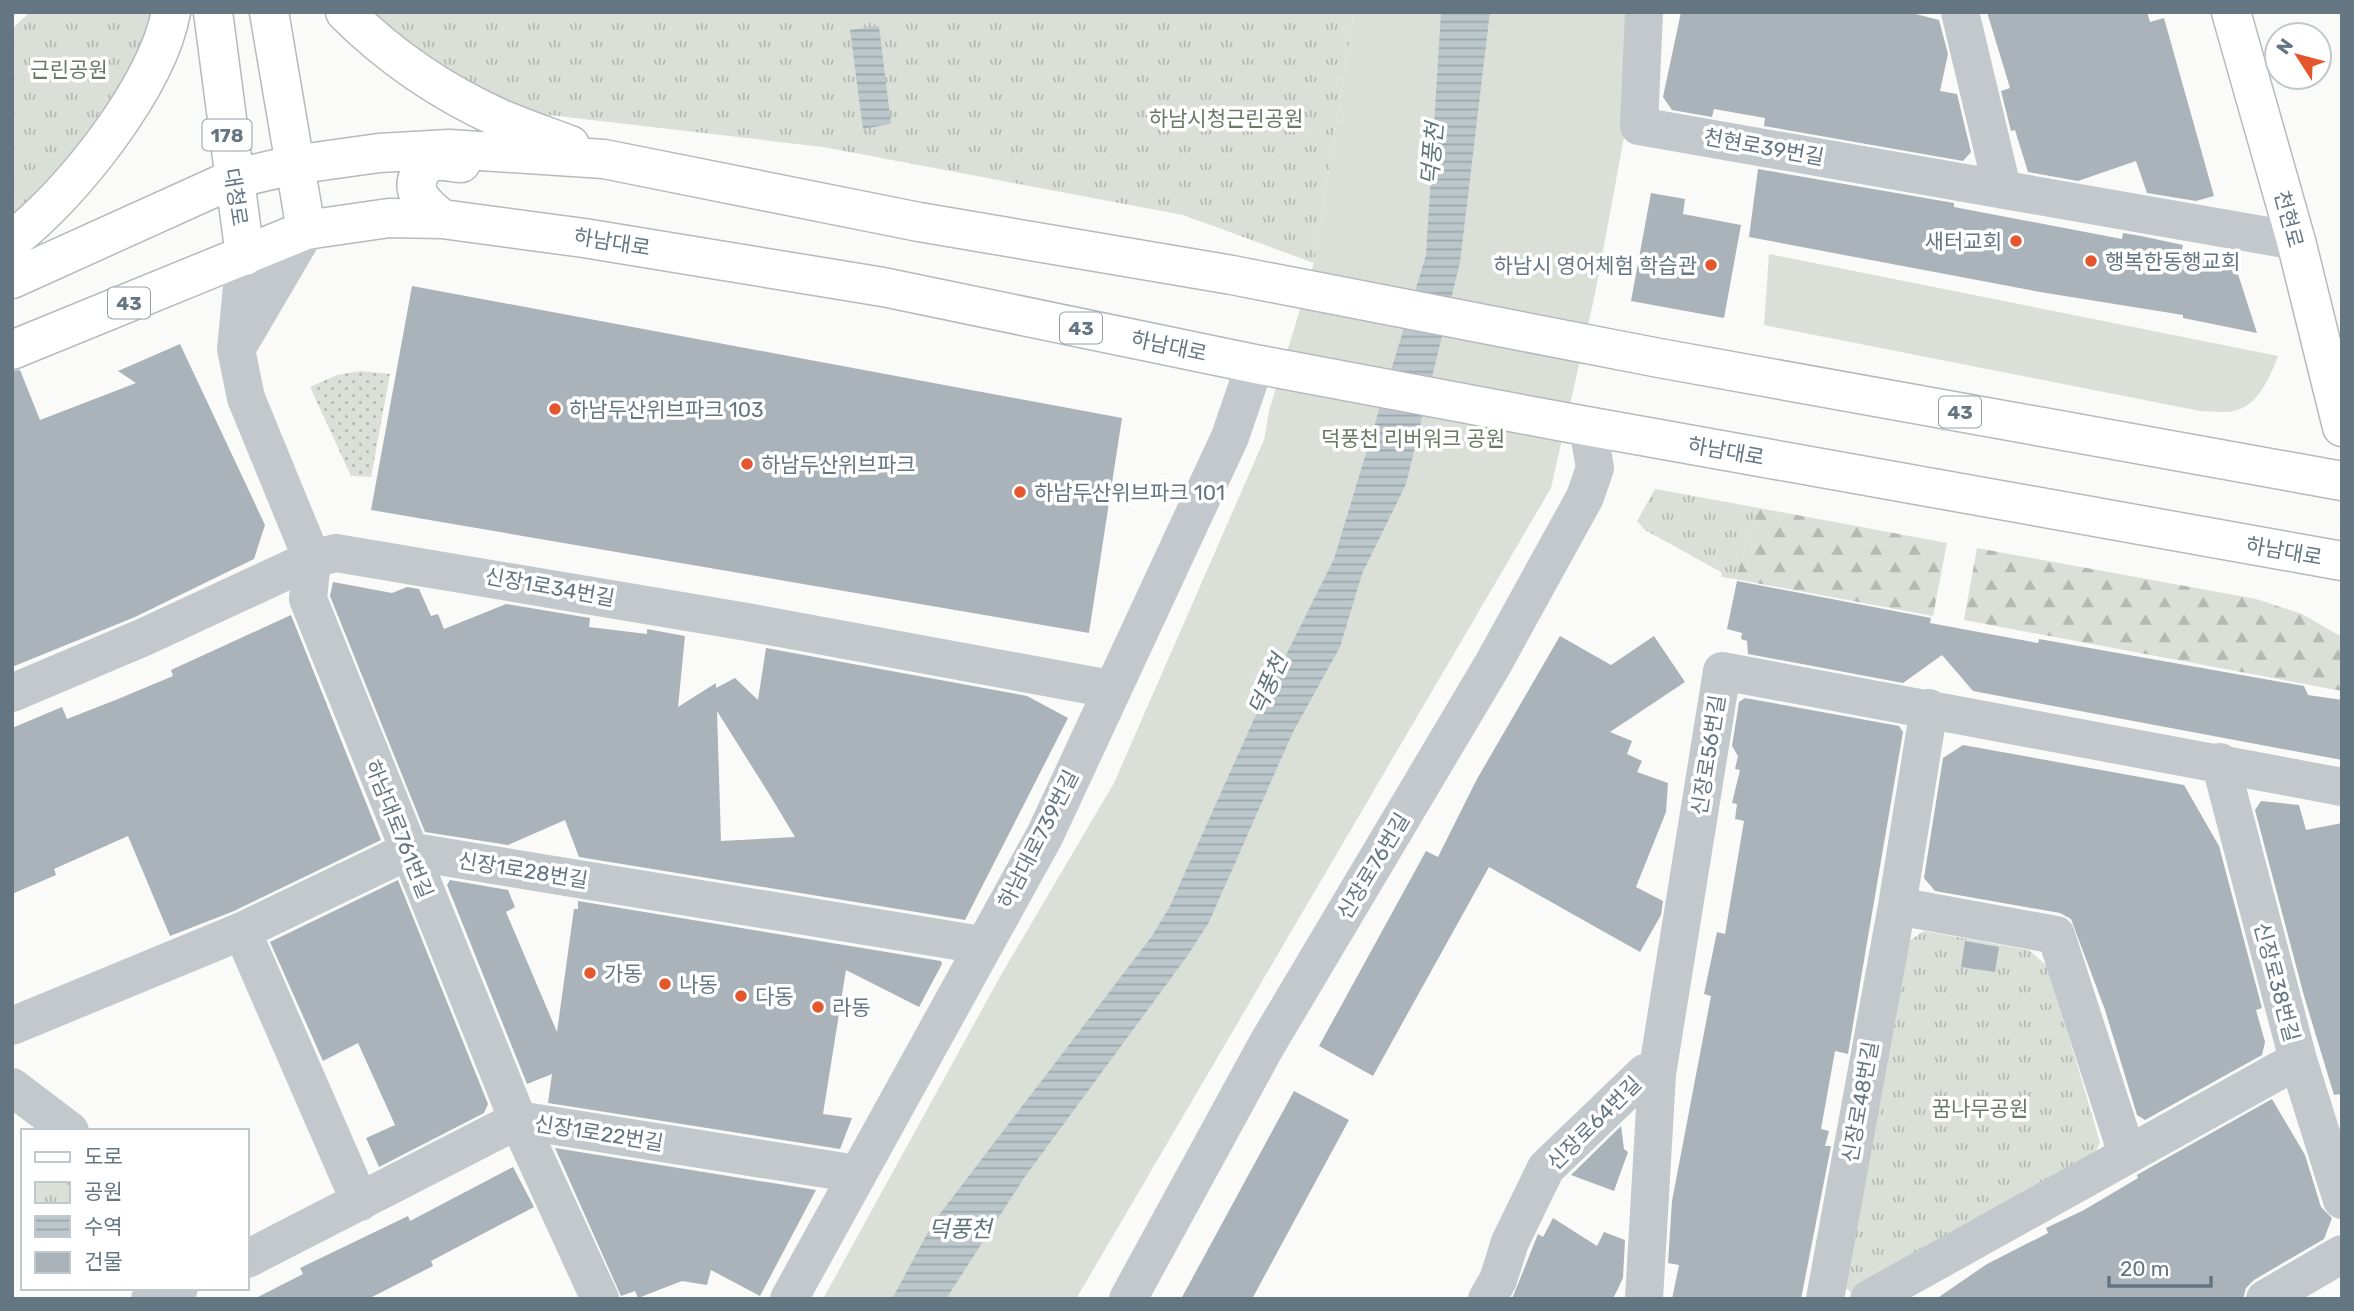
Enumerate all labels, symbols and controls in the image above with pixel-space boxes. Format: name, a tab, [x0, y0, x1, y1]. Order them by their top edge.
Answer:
north arrow	[2263, 21, 2333, 91]
text: N	[2271, 34, 2298, 59]
park label: 근린공원	[30, 57, 108, 82]
park label: 하남시청근린공원	[1149, 106, 1303, 131]
water label: 덕풍천	[1415, 118, 1449, 187]
road number: 178	[202, 119, 252, 150]
street label: 천현로39번길	[1702, 124, 1826, 170]
street label: 대청로	[219, 166, 253, 228]
street label: 천현로	[2269, 188, 2309, 250]
street label: 하남대로	[572, 224, 652, 260]
place label: 새터교회	[1925, 229, 2002, 254]
marker: 새터교회	[2008, 233, 2024, 249]
place label: 행복한동행교회	[2105, 249, 2240, 274]
place label: 하남시 영어체험 학습관	[1494, 253, 1697, 278]
marker: 행복한동행교회	[2083, 253, 2099, 269]
marker: 하남시 영어체험 학습관	[1703, 257, 1719, 273]
road number: 43	[108, 288, 150, 318]
road number: 43	[1060, 312, 1102, 344]
street label: 하남대로	[1129, 326, 1209, 366]
road number: 43	[1939, 396, 1981, 428]
place label: 하남두산위브파크 103	[569, 397, 764, 422]
marker: 하남두산위브파크 103	[547, 401, 563, 417]
park label: 덕풍천 리버워크 공원	[1321, 426, 1505, 451]
street label: 하남대로	[1686, 432, 1766, 470]
place label: 하남두산위브파크	[761, 452, 916, 477]
marker: 하남두산위브파크	[739, 456, 755, 472]
place label: 하남두산위브파크 101	[1034, 480, 1225, 505]
marker: 하남두산위브파크 101	[1012, 484, 1028, 500]
street label: 하남대로	[2244, 532, 2324, 570]
street label: 신장1로34번길	[483, 563, 617, 611]
water label: 덕풍천	[1242, 648, 1295, 720]
street label: 신장로56번길	[1686, 693, 1730, 817]
street label: 하남대로761번길	[360, 756, 438, 902]
street label: 하남대로739번길	[992, 766, 1084, 912]
street label: 신장로76번길	[1332, 808, 1414, 924]
street label: 신장1로28번길	[456, 847, 590, 893]
street label: 신장로38번길	[2249, 920, 2305, 1044]
place label: 가동	[604, 961, 643, 986]
marker: 가동	[582, 965, 598, 981]
place label: 나동	[679, 972, 718, 997]
marker: 나동	[657, 976, 673, 992]
place label: 다동	[755, 984, 794, 1009]
marker: 다동	[733, 988, 749, 1004]
place label: 라동	[832, 995, 871, 1020]
marker: 라동	[810, 999, 826, 1015]
street label: 신장로48번길	[1837, 1039, 1883, 1165]
street label: 신장로64번길	[1542, 1071, 1646, 1175]
park label: 꿈나무공원	[1932, 1096, 2028, 1121]
street label: 신장1로22번길	[533, 1110, 665, 1156]
legend	[21, 1129, 248, 1290]
text: 도로	[84, 1144, 123, 1169]
text: 공원	[84, 1179, 123, 1204]
text: 수역	[84, 1214, 123, 1239]
water label: 덕풍천	[928, 1215, 995, 1243]
scale bar	[2109, 1244, 2210, 1288]
text: 건물	[84, 1249, 123, 1274]
text: 20 m	[2120, 1256, 2169, 1281]

